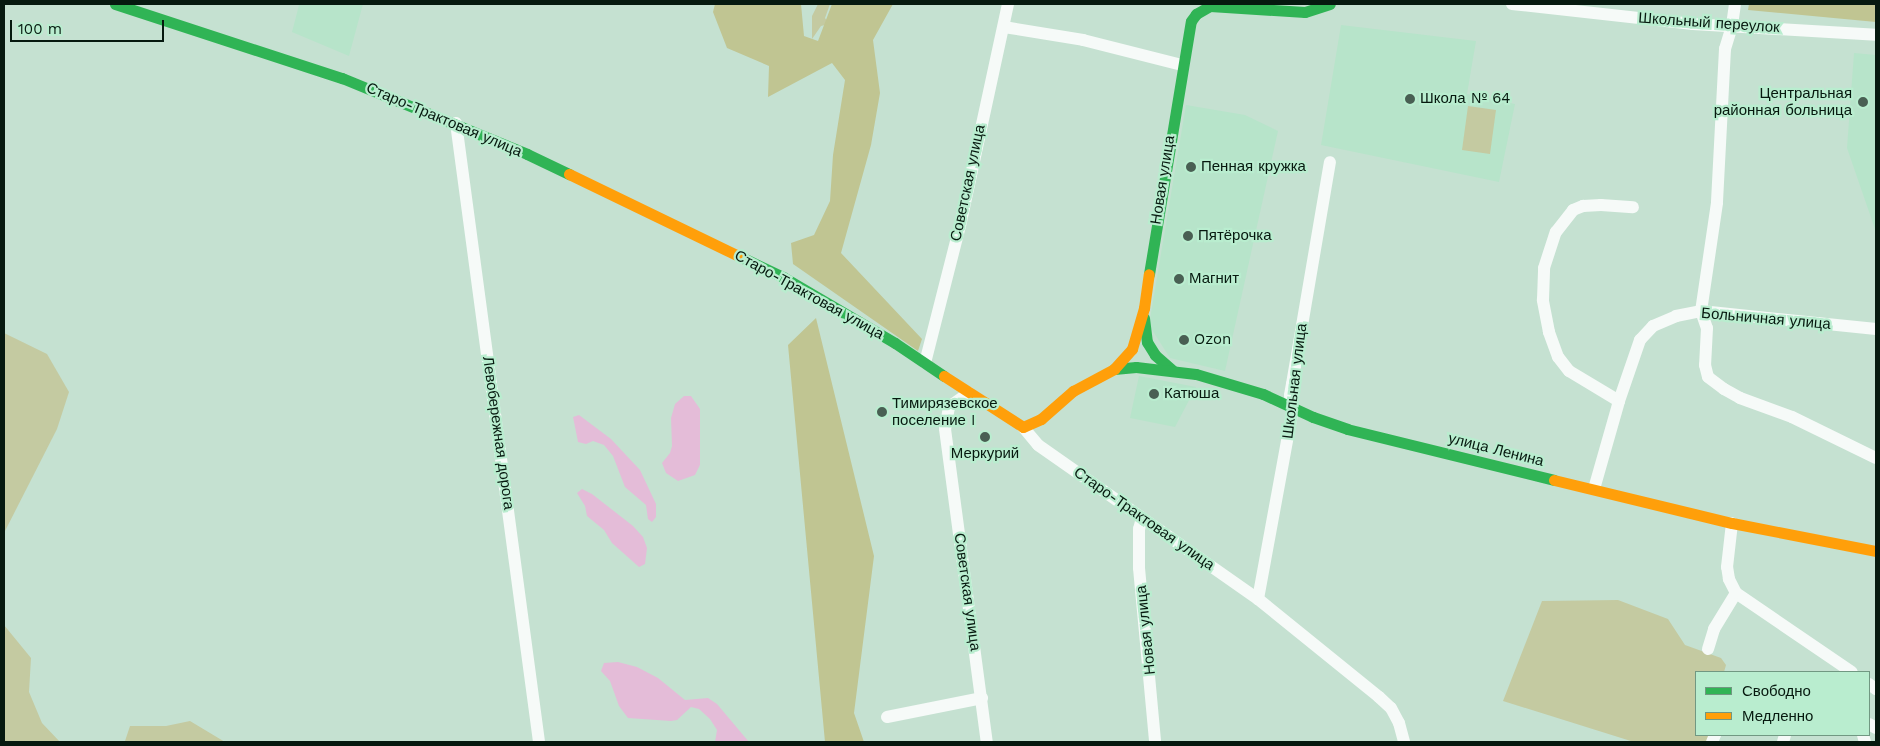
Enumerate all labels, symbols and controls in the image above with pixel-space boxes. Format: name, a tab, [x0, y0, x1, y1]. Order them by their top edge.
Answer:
street label: Школьный переулок	[1638, 9, 1780, 37]
scale bar	[12, 10, 166, 42]
text: 100 m	[18, 20, 62, 38]
street label: Старо-Трактовая улица	[363, 79, 525, 161]
place label: Центральная районная больница	[1714, 84, 1852, 119]
place label: Школа № 64	[1420, 90, 1511, 108]
marker: Школа № 64	[1404, 93, 1416, 105]
marker: Центральная районная больница	[1856, 95, 1870, 109]
street label: Советская улица	[947, 123, 989, 243]
street label: Новая улица	[1147, 134, 1179, 226]
place label: Пенная кружка	[1201, 158, 1306, 176]
marker: Пенная кружка	[1185, 161, 1197, 173]
place label: Пятёрочка	[1198, 227, 1272, 245]
marker: Пятёрочка	[1182, 230, 1194, 242]
street label: Старо-Трактовая улица	[731, 246, 887, 344]
place label: Магнит	[1189, 270, 1239, 288]
marker: Магнит	[1173, 273, 1185, 285]
street label: Больничная улица	[1700, 304, 1832, 334]
street label: Школьная улица	[1279, 322, 1311, 440]
place label: Ozon	[1194, 331, 1231, 349]
marker: Ozon	[1178, 334, 1190, 346]
street label: Левобережная дорога	[478, 355, 518, 511]
place label: Катюша	[1164, 385, 1219, 403]
marker: Катюша	[1148, 388, 1160, 400]
place label: Тимирязевское поселение I	[892, 394, 998, 429]
marker: Тимирязевское поселение I	[876, 406, 888, 418]
street label: улица Ленина	[1446, 429, 1546, 471]
marker: Меркурий	[979, 431, 991, 443]
place label: Меркурий	[951, 445, 1019, 463]
street label: Старо-Трактовая улица	[1070, 464, 1218, 574]
street label: Советская улица	[950, 532, 984, 652]
street label: Новая улица	[1132, 584, 1160, 676]
legend	[1695, 671, 1870, 736]
text: Свободно	[1742, 682, 1811, 700]
text: Медленно	[1742, 707, 1813, 725]

